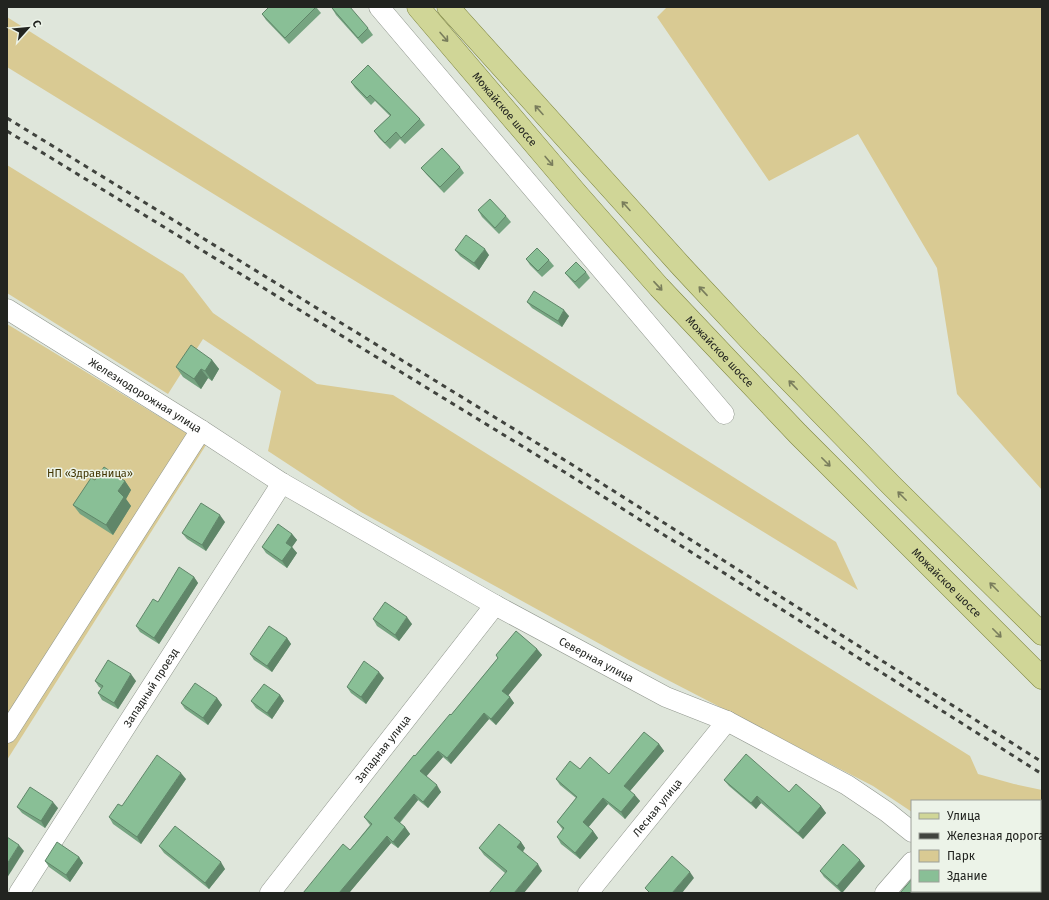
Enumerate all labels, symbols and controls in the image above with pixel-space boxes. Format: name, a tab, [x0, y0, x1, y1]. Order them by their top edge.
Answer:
north arrow	[8, 8, 48, 48]
text: С	[29, 18, 44, 30]
one-way arrow	[439, 31, 448, 42]
street label: Можайское шоссе	[470, 70, 540, 149]
one-way arrow	[535, 105, 544, 115]
one-way arrow	[544, 155, 553, 166]
one-way arrow	[622, 201, 631, 212]
one-way arrow	[653, 281, 663, 291]
one-way arrow	[699, 286, 708, 296]
street label: Можайское шоссе	[683, 313, 756, 390]
street label: Железнодорожная улица	[86, 355, 204, 435]
one-way arrow	[788, 380, 798, 390]
one-way arrow	[821, 457, 831, 467]
park label: НП «Здравница»	[47, 467, 133, 480]
one-way arrow	[897, 491, 907, 501]
street label: Можайское шоссе	[909, 545, 984, 620]
one-way arrow	[989, 582, 999, 592]
one-way arrow	[992, 628, 1002, 638]
street label: Северная улица	[557, 634, 636, 685]
street label: Западный проезд	[121, 646, 181, 730]
street label: Западная улица	[352, 712, 413, 785]
street label: Лесная улица	[630, 776, 684, 839]
legend	[911, 800, 1041, 892]
text: Улица	[947, 809, 981, 823]
text: Железная дорога	[947, 829, 1045, 843]
text: Парк	[947, 849, 976, 863]
text: Здание	[947, 869, 987, 883]

